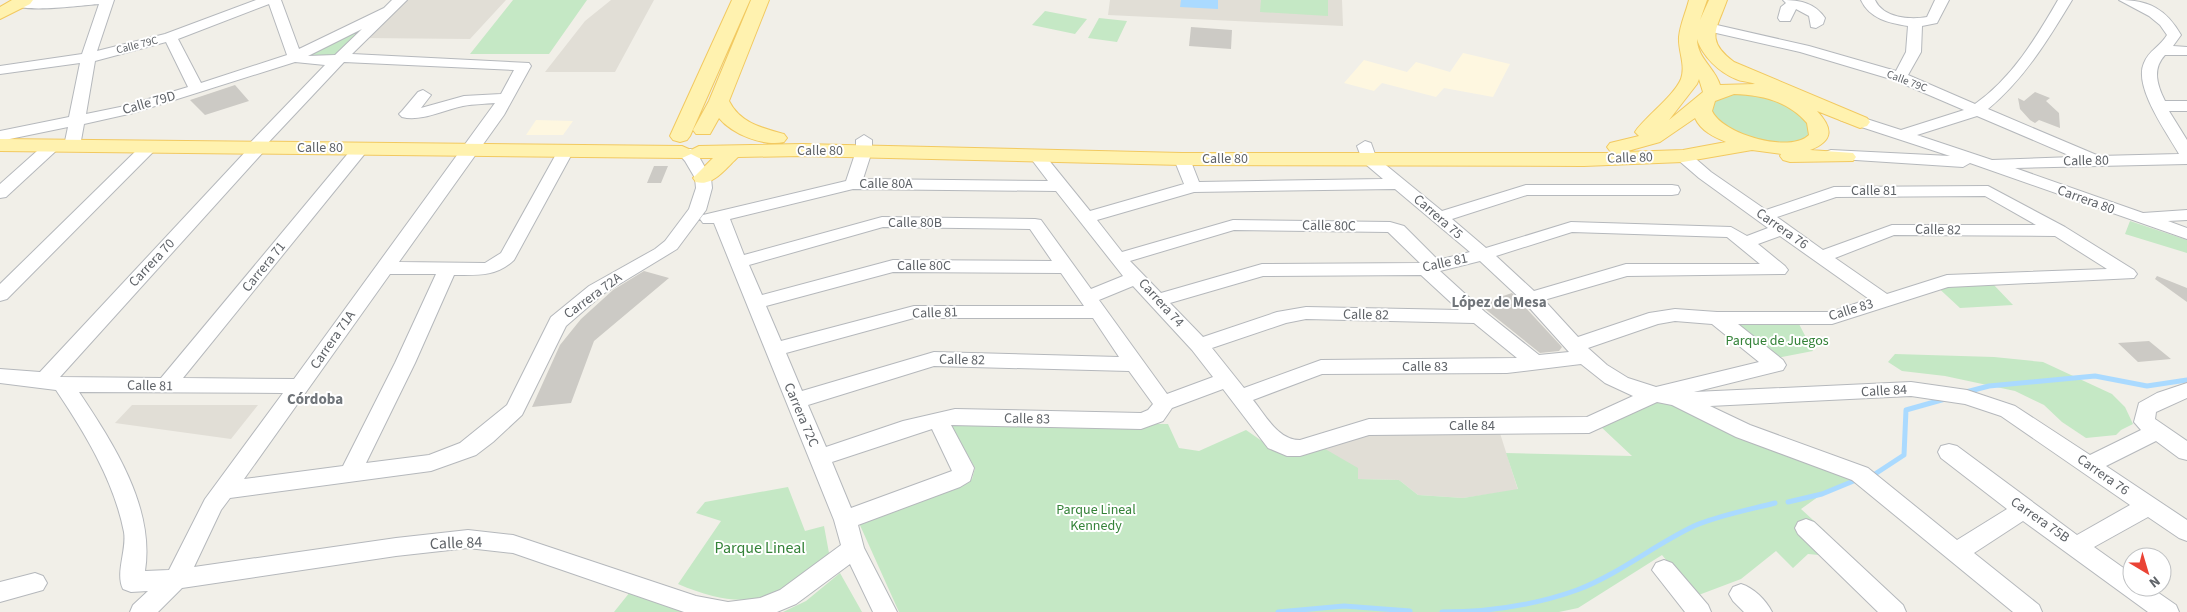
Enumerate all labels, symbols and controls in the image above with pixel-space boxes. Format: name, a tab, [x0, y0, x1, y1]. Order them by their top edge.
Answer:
street label: Calle 79C	[115, 33, 159, 57]
street label: Calle 79C	[1885, 66, 1929, 96]
street label: Calle 79D	[120, 86, 178, 120]
street label: Calle 80	[297, 138, 343, 158]
street label: Calle 80	[797, 141, 843, 161]
street label: Calle 80	[1607, 147, 1653, 169]
street label: Calle 80	[1202, 149, 1248, 169]
street label: Calle 80	[2063, 151, 2109, 171]
street label: Calle 80A	[859, 174, 913, 194]
street label: Carrera 80	[2054, 180, 2118, 220]
street label: Calle 81	[1851, 181, 1897, 201]
street label: Carrera 75	[1409, 190, 1467, 244]
street label: Carrera 76	[1752, 204, 1812, 254]
street label: Calle 80B	[888, 213, 942, 233]
street label: Calle 80C	[1302, 216, 1356, 236]
street label: Calle 82	[1915, 220, 1961, 240]
street label: Carrera 70	[124, 234, 180, 292]
street label: Carrera 71	[237, 237, 291, 297]
street label: Calle 81	[1420, 248, 1470, 278]
street label: Calle 80C	[897, 256, 951, 276]
street label: Carrera 72A	[560, 268, 626, 324]
street label: Carrera 74	[1134, 274, 1188, 332]
district label: López de Mesa	[1451, 292, 1547, 313]
street label: Calle 83	[1826, 294, 1876, 326]
street label: Calle 81	[912, 302, 958, 324]
street label: Calle 82	[1343, 305, 1389, 325]
street label: Carrera 71A	[305, 306, 361, 373]
park label: Parque de Juegos	[1725, 331, 1829, 351]
street label: Calle 82	[939, 350, 985, 370]
street label: Calle 83	[1402, 357, 1448, 377]
street label: Calle 81	[127, 376, 173, 396]
street label: Carrera 72C	[779, 380, 823, 450]
street label: Calle 84	[1861, 380, 1907, 402]
district label: Córdoba	[287, 389, 343, 410]
street label: Calle 83	[1004, 409, 1050, 429]
street label: Calle 84	[1449, 416, 1495, 436]
street label: Carrera 76	[2073, 450, 2133, 500]
street label: Carrera 75B	[2006, 492, 2074, 548]
park label: Parque Lineal Kennedy	[1056, 500, 1136, 536]
street label: Calle 84	[429, 531, 483, 555]
park label: Parque Lineal	[715, 537, 805, 559]
north arrow	[2122, 547, 2172, 597]
text: N	[2145, 571, 2164, 592]

